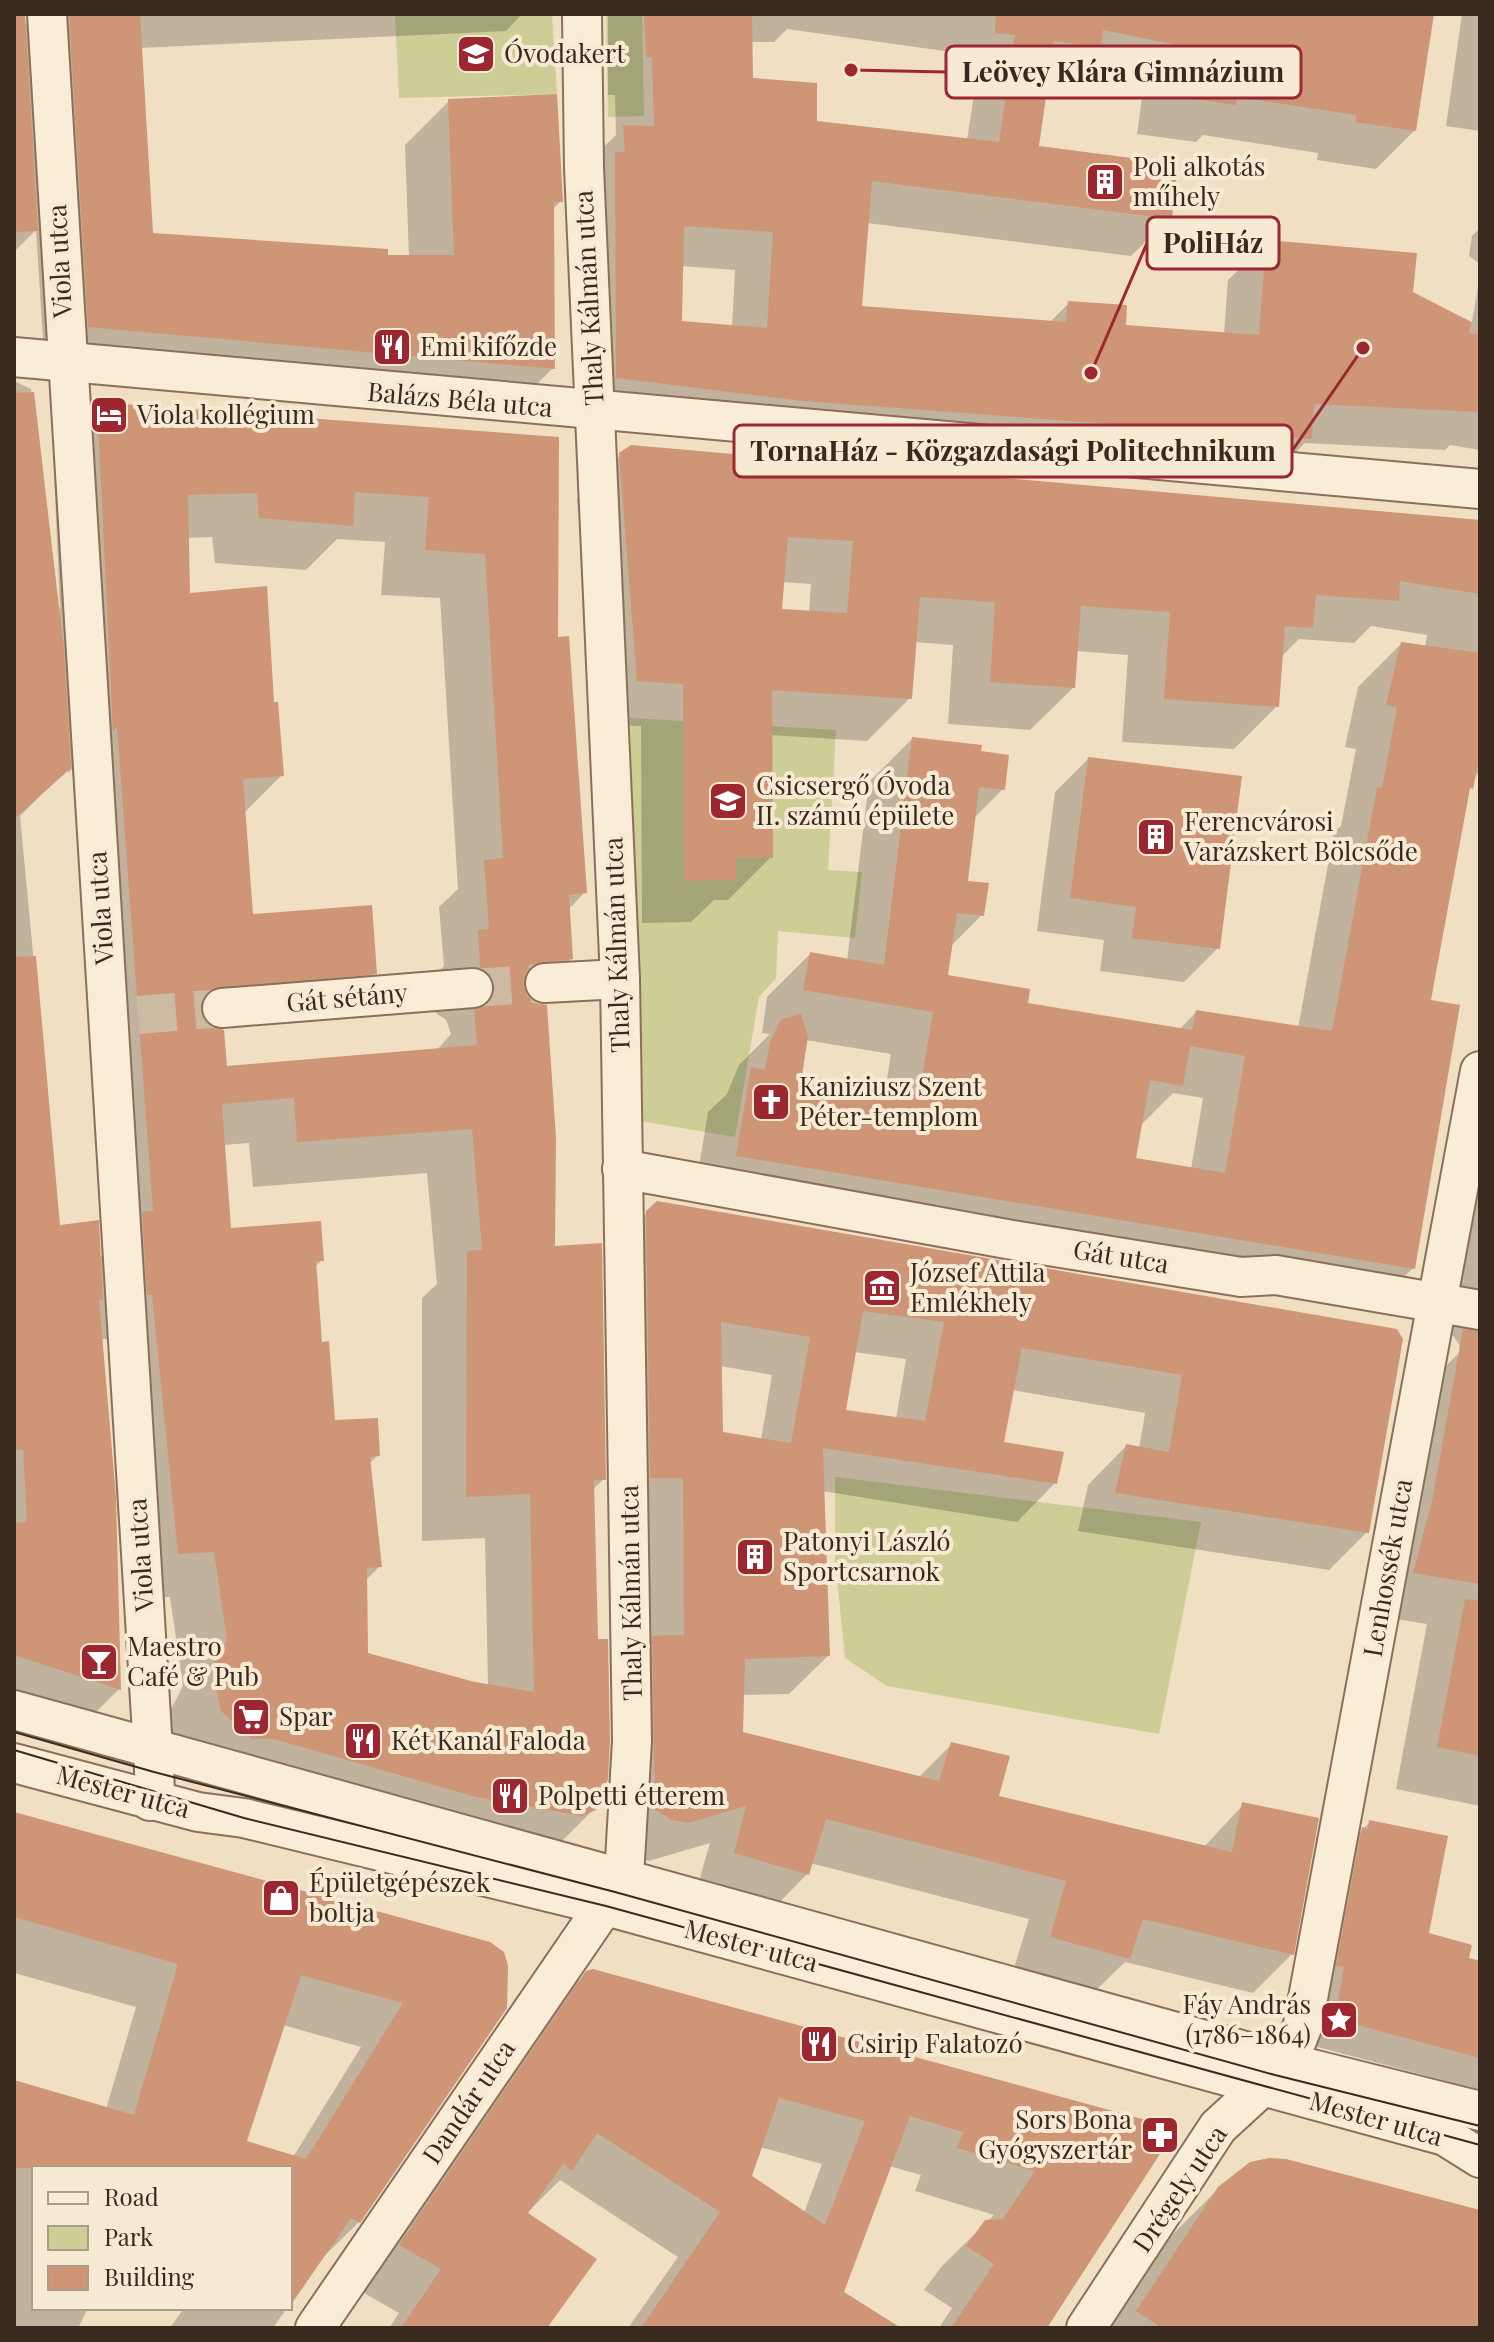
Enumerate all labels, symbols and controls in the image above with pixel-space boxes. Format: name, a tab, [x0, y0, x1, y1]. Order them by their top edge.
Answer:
school or university icon: Óvodakert	[455, 33, 497, 75]
place label: Óvodakert	[504, 35, 626, 70]
callout: Leövey Klára Gimnázium	[946, 46, 1301, 98]
text: Leövey Klára Gimnázium	[962, 52, 1284, 89]
place label: Poli alkotás műhely	[1133, 148, 1265, 213]
building icon: Poli alkotás műhely	[1084, 161, 1126, 203]
street label: Thaly Kálmán utca	[564, 189, 611, 407]
street label: Viola utca	[38, 203, 79, 320]
callout: PoliHáz	[1147, 217, 1279, 269]
text: PoliHáz	[1163, 223, 1263, 260]
restaurant icon: Emi kifőzde	[371, 326, 413, 368]
place label: Emi kifőzde	[420, 328, 557, 363]
street label: Balázs Béla utca	[366, 373, 554, 424]
hotel icon: Viola kollégium	[88, 394, 130, 436]
place label: Viola kollégium	[136, 396, 315, 431]
callout: TornaHáz - Közgazdasági Politechnikum	[734, 425, 1292, 477]
text: TornaHáz - Közgazdasági Politechnikum	[750, 431, 1276, 468]
place label: Csicsergő Óvoda II. számú épülete	[756, 767, 954, 832]
school or university icon: Csicsergő Óvoda II. számú épülete	[707, 780, 749, 822]
place label: Ferencvárosi Varázskert Bölcsőde	[1183, 803, 1418, 868]
building icon: Ferencvárosi Varázskert Bölcsőde	[1135, 816, 1177, 858]
street label: Thaly Kálmán utca	[594, 837, 637, 1054]
street label: Viola utca	[78, 850, 121, 967]
street label: Gát sétány	[285, 974, 409, 1019]
place label: Kaniziusz Szent Péter-templom	[799, 1068, 983, 1133]
church icon: Kaniziusz Szent Péter-templom	[750, 1081, 792, 1123]
street label: Gát utca	[1071, 1231, 1172, 1280]
place label: József Attila Emlékhely	[909, 1254, 1045, 1319]
museum icon: József Attila Emlékhely	[861, 1267, 903, 1309]
street label: Lenhossék utca	[1354, 1476, 1419, 1660]
street label: Thaly Kálmán utca	[610, 1485, 649, 1701]
street label: Viola utca	[118, 1497, 161, 1614]
place label: Patonyi László Sportcsarnok	[783, 1523, 951, 1588]
building icon: Patonyi László Sportcsarnok	[734, 1536, 776, 1578]
place label: Maestro Café & Pub	[127, 1628, 259, 1693]
bar icon: Maestro Café & Pub	[78, 1641, 120, 1683]
supermarket icon: Spar	[230, 1696, 272, 1738]
place label: Spar	[279, 1698, 333, 1733]
restaurant icon: Két Kanál Faloda	[342, 1720, 384, 1762]
place label: Két Kanál Faloda	[391, 1722, 586, 1757]
street label: Mester utca	[53, 1756, 194, 1825]
restaurant icon: Polpetti étterem	[489, 1775, 531, 1817]
place label: Polpetti étterem	[538, 1777, 725, 1812]
place label: Épületgépészek boltja	[309, 1864, 491, 1929]
shop icon: Épületgépészek boltja	[260, 1877, 302, 1919]
street label: Mester utca	[681, 1910, 822, 1979]
place label: Fáy András (1786–1864)	[1183, 1986, 1311, 2051]
place icon: Fáy András (1786–1864)	[1318, 1999, 1360, 2041]
restaurant icon: Csirip Falatozó	[798, 2023, 840, 2065]
place label: Csirip Falatozó	[847, 2025, 1023, 2060]
street label: Dandár utca	[413, 2032, 522, 2170]
street label: Mester utca	[1306, 2082, 1447, 2153]
place label: Sors Bona Gyógyszertár	[978, 2101, 1132, 2166]
pharmacy icon: Sors Bona Gyógyszertár	[1139, 2114, 1181, 2156]
street label: Drégely utca	[1123, 2118, 1234, 2258]
legend	[32, 2166, 292, 2310]
text: Road	[104, 2180, 159, 2212]
text: Park	[104, 2220, 154, 2252]
text: Building	[104, 2260, 195, 2292]

